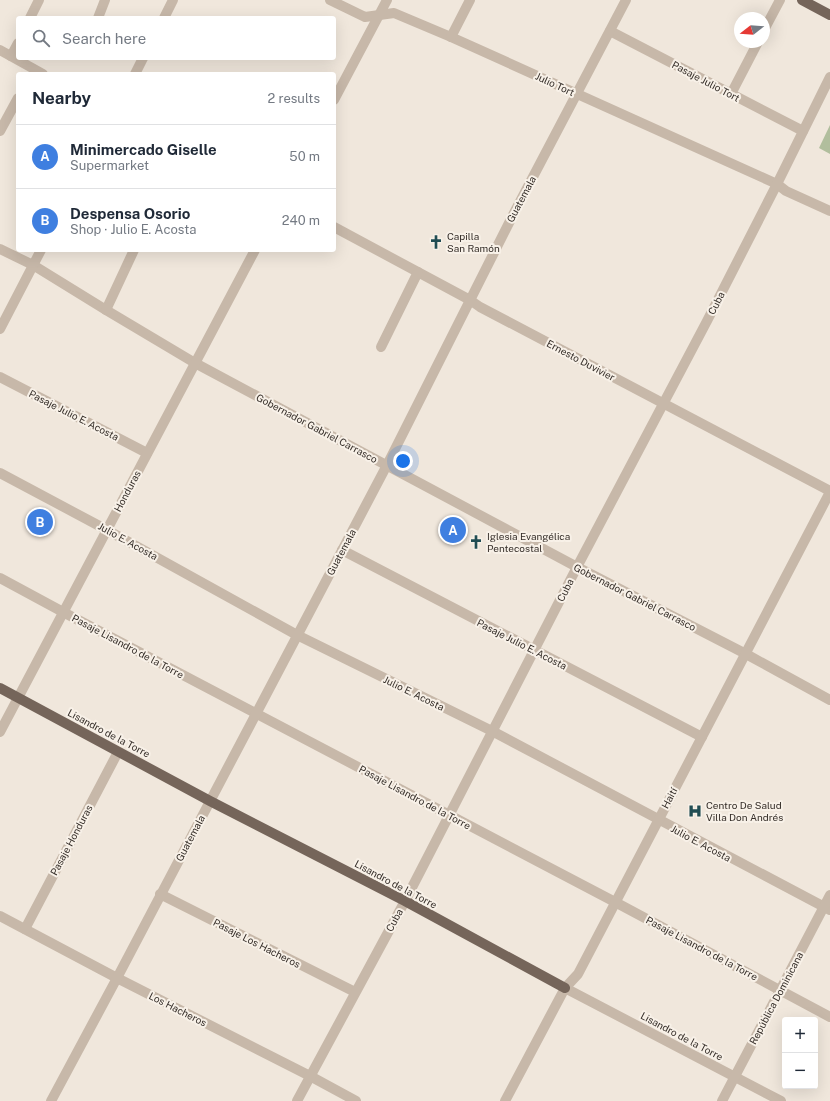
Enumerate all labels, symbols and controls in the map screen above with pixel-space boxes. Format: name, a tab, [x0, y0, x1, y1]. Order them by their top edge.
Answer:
north arrow	[734, 12, 770, 48]
search box	[16, 16, 336, 60]
icon: search	[30, 27, 52, 49]
text: Search here	[62, 30, 146, 47]
street label: Pasaje Julio Tort	[670, 58, 742, 104]
street label: Julio Tort	[534, 70, 577, 98]
text: Nearby	[32, 88, 91, 108]
text: 2 results	[268, 91, 320, 106]
text: Minimercado Giselle	[70, 141, 217, 158]
text: A	[40, 149, 50, 164]
text: 50 m	[289, 149, 320, 164]
text: Supermarket	[70, 158, 149, 173]
street label: Guatemala	[504, 174, 538, 224]
text: Despensa Osorio	[70, 205, 190, 222]
text: B	[41, 213, 49, 228]
text: 240 m	[282, 213, 320, 228]
text: Shop · Julio E. Acosta	[70, 222, 196, 237]
place label: Capilla San Ramón	[447, 230, 500, 254]
church icon: Capilla San Ramón	[428, 234, 444, 250]
street label: Cuba	[705, 290, 727, 316]
street label: Ernesto Duvivier	[545, 337, 617, 383]
street label: Pasaje Julio E. Acosta	[27, 387, 121, 443]
street label: Gobernador Gabriel Carrasco	[254, 391, 380, 465]
your location	[393, 451, 413, 471]
street label: Honduras	[111, 468, 143, 514]
pin: B	[27, 507, 53, 537]
pin: A	[440, 515, 466, 545]
street label: Julio E. Acosta	[96, 520, 160, 562]
street label: Guatemala	[324, 527, 358, 577]
place label: Iglesia Evangélica Pentecostal	[487, 530, 570, 554]
church icon: Iglesia Evangélica Pentecostal	[468, 534, 484, 550]
street label: Gobernador Gabriel Carrasco	[572, 561, 698, 633]
street label: Cuba	[554, 577, 576, 603]
street label: Pasaje Lisandro de la Torre	[70, 611, 186, 681]
street label: Pasaje Julio E. Acosta	[475, 616, 569, 672]
street label: Julio E. Acosta	[382, 673, 446, 713]
street label: Lisandro de la Torre	[66, 706, 153, 760]
street label: Pasaje Lisandro de la Torre	[357, 762, 473, 832]
street label: Haití	[659, 785, 680, 811]
place label: Centro De Salud Villa Don Andrés	[706, 799, 783, 823]
street label: Pasaje Honduras	[47, 803, 95, 877]
hospital icon: Centro De Salud Villa Don Andrés	[687, 803, 703, 819]
street label: Guatemala	[173, 813, 207, 863]
street label: Julio E. Acosta	[669, 822, 733, 864]
street label: Lisandro de la Torre	[353, 857, 440, 911]
street label: Cuba	[383, 907, 405, 933]
street label: Pasaje Lisandro de la Torre	[644, 913, 760, 983]
street label: Pasaje Los Hacheros	[211, 916, 303, 970]
street label: República Dominicana	[747, 950, 805, 1046]
street label: Los Hacheros	[147, 989, 209, 1029]
street label: Lisandro de la Torre	[639, 1009, 726, 1063]
map controls	[782, 1017, 818, 1089]
button: +	[782, 1017, 818, 1053]
button: −	[782, 1053, 818, 1089]

